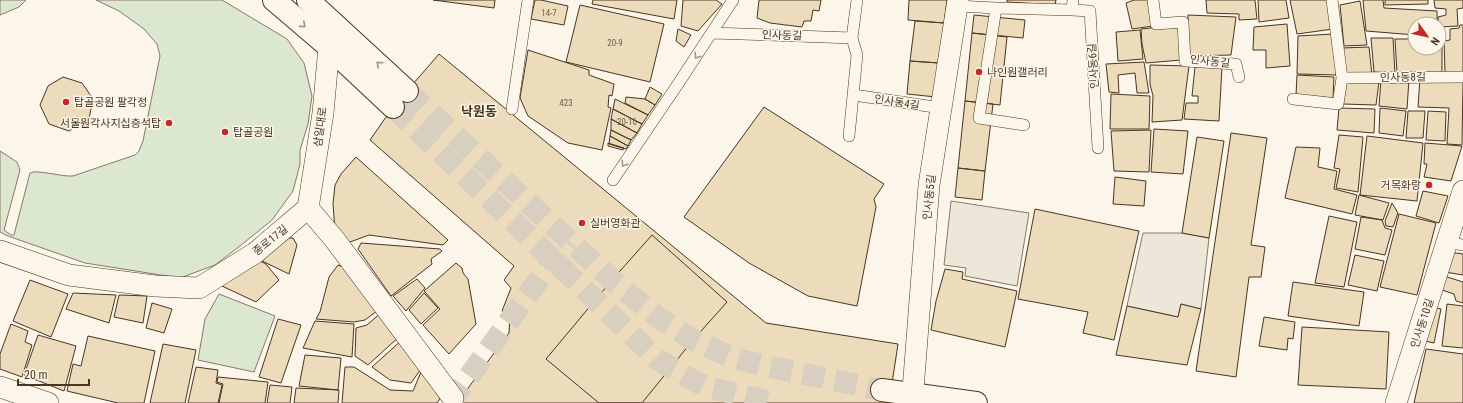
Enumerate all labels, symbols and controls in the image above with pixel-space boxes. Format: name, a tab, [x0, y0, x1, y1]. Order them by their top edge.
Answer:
house number: 14-7	[541, 8, 557, 18]
north arrow	[1407, 16, 1447, 56]
one-way arrow	[299, 21, 306, 28]
street label: 인사동길	[762, 28, 802, 43]
text: N	[1428, 35, 1442, 48]
house number: 20-9	[607, 38, 623, 48]
street label: 인사동6길	[1085, 43, 1102, 89]
one-way arrow	[694, 52, 701, 59]
street label: 인사동길	[1189, 53, 1231, 70]
one-way arrow	[376, 62, 383, 69]
place label: 나인원갤러리	[987, 66, 1048, 79]
marker: 나인원갤러리	[974, 67, 984, 77]
street label: 인사동8길	[1380, 71, 1426, 84]
street label: 인사동4길	[873, 92, 921, 113]
place label: 탑골공원 팔각정	[74, 96, 147, 109]
marker: 탑골공원 팔각정	[61, 97, 71, 107]
house number: 423	[559, 98, 573, 108]
district label: 낙원동	[461, 104, 497, 119]
street label: 삼일대로	[311, 106, 330, 148]
place label: 서울원각사지십층석탑	[60, 117, 161, 130]
house number: 20-16	[617, 117, 637, 127]
marker: 서울원각사지십층석탑	[164, 118, 174, 128]
place label: 탑골공원	[233, 126, 273, 139]
marker: 탑골공원	[220, 127, 230, 137]
one-way arrow	[621, 160, 629, 167]
street label: 인사동5길	[921, 174, 938, 221]
place label: 거목화랑	[1381, 179, 1421, 192]
marker: 거목화랑	[1424, 180, 1434, 190]
place label: 실버영화관	[590, 217, 641, 230]
marker: 실버영화관	[577, 218, 587, 228]
street label: 종로17길	[250, 222, 290, 258]
street label: 인사동10길	[1408, 297, 1437, 350]
scale bar	[18, 361, 89, 387]
text: 20 m	[24, 368, 48, 382]

